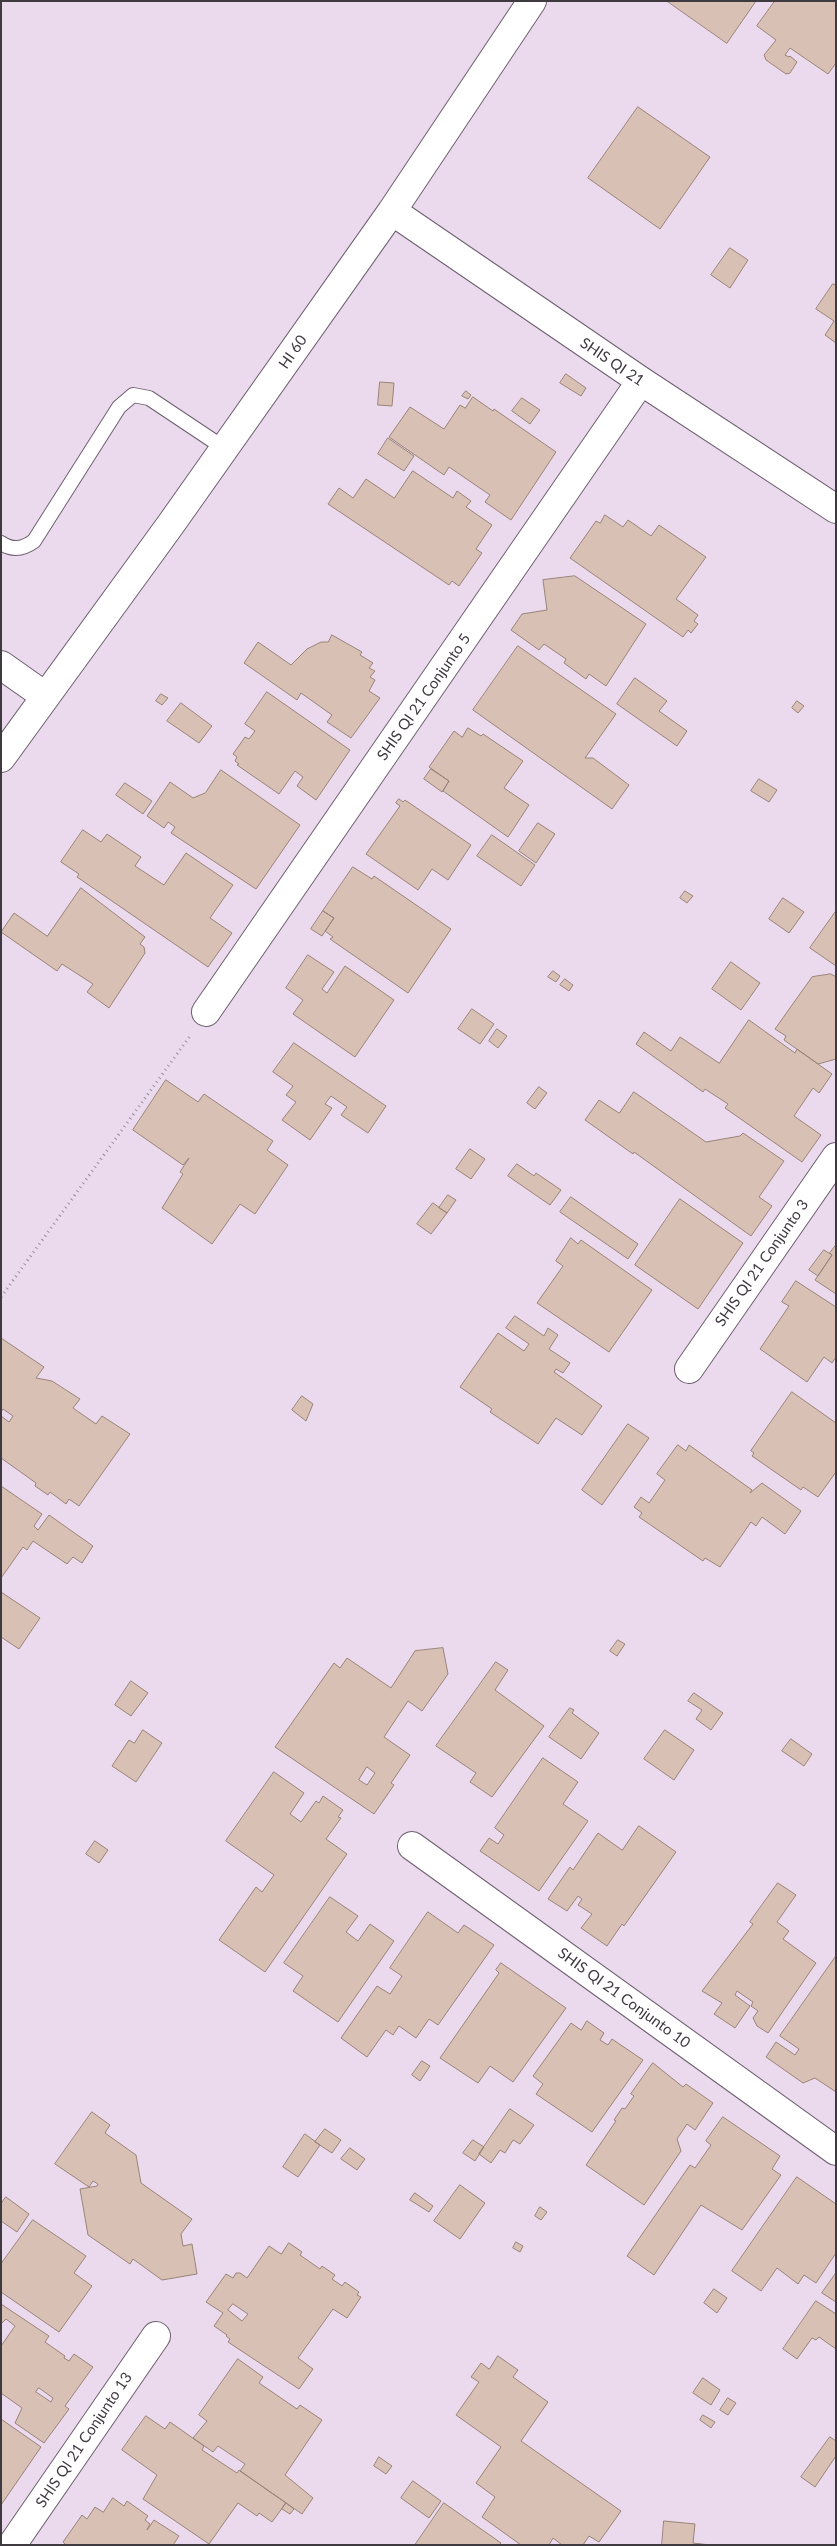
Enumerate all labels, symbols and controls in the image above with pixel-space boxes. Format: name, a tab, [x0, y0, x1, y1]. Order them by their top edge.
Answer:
street label: HI 60	[275, 332, 311, 372]
street label: SHIS QI 21	[577, 334, 647, 390]
street label: SHIS QI 21 Conjunto 5	[373, 630, 475, 764]
street label: SHIS QI 21 Conjunto 3	[711, 1196, 813, 1330]
street label: SHIS QI 21 Conjunto 10	[554, 1944, 694, 2052]
street label: SHIS QI 21 Conjunto 13	[32, 2369, 136, 2511]

